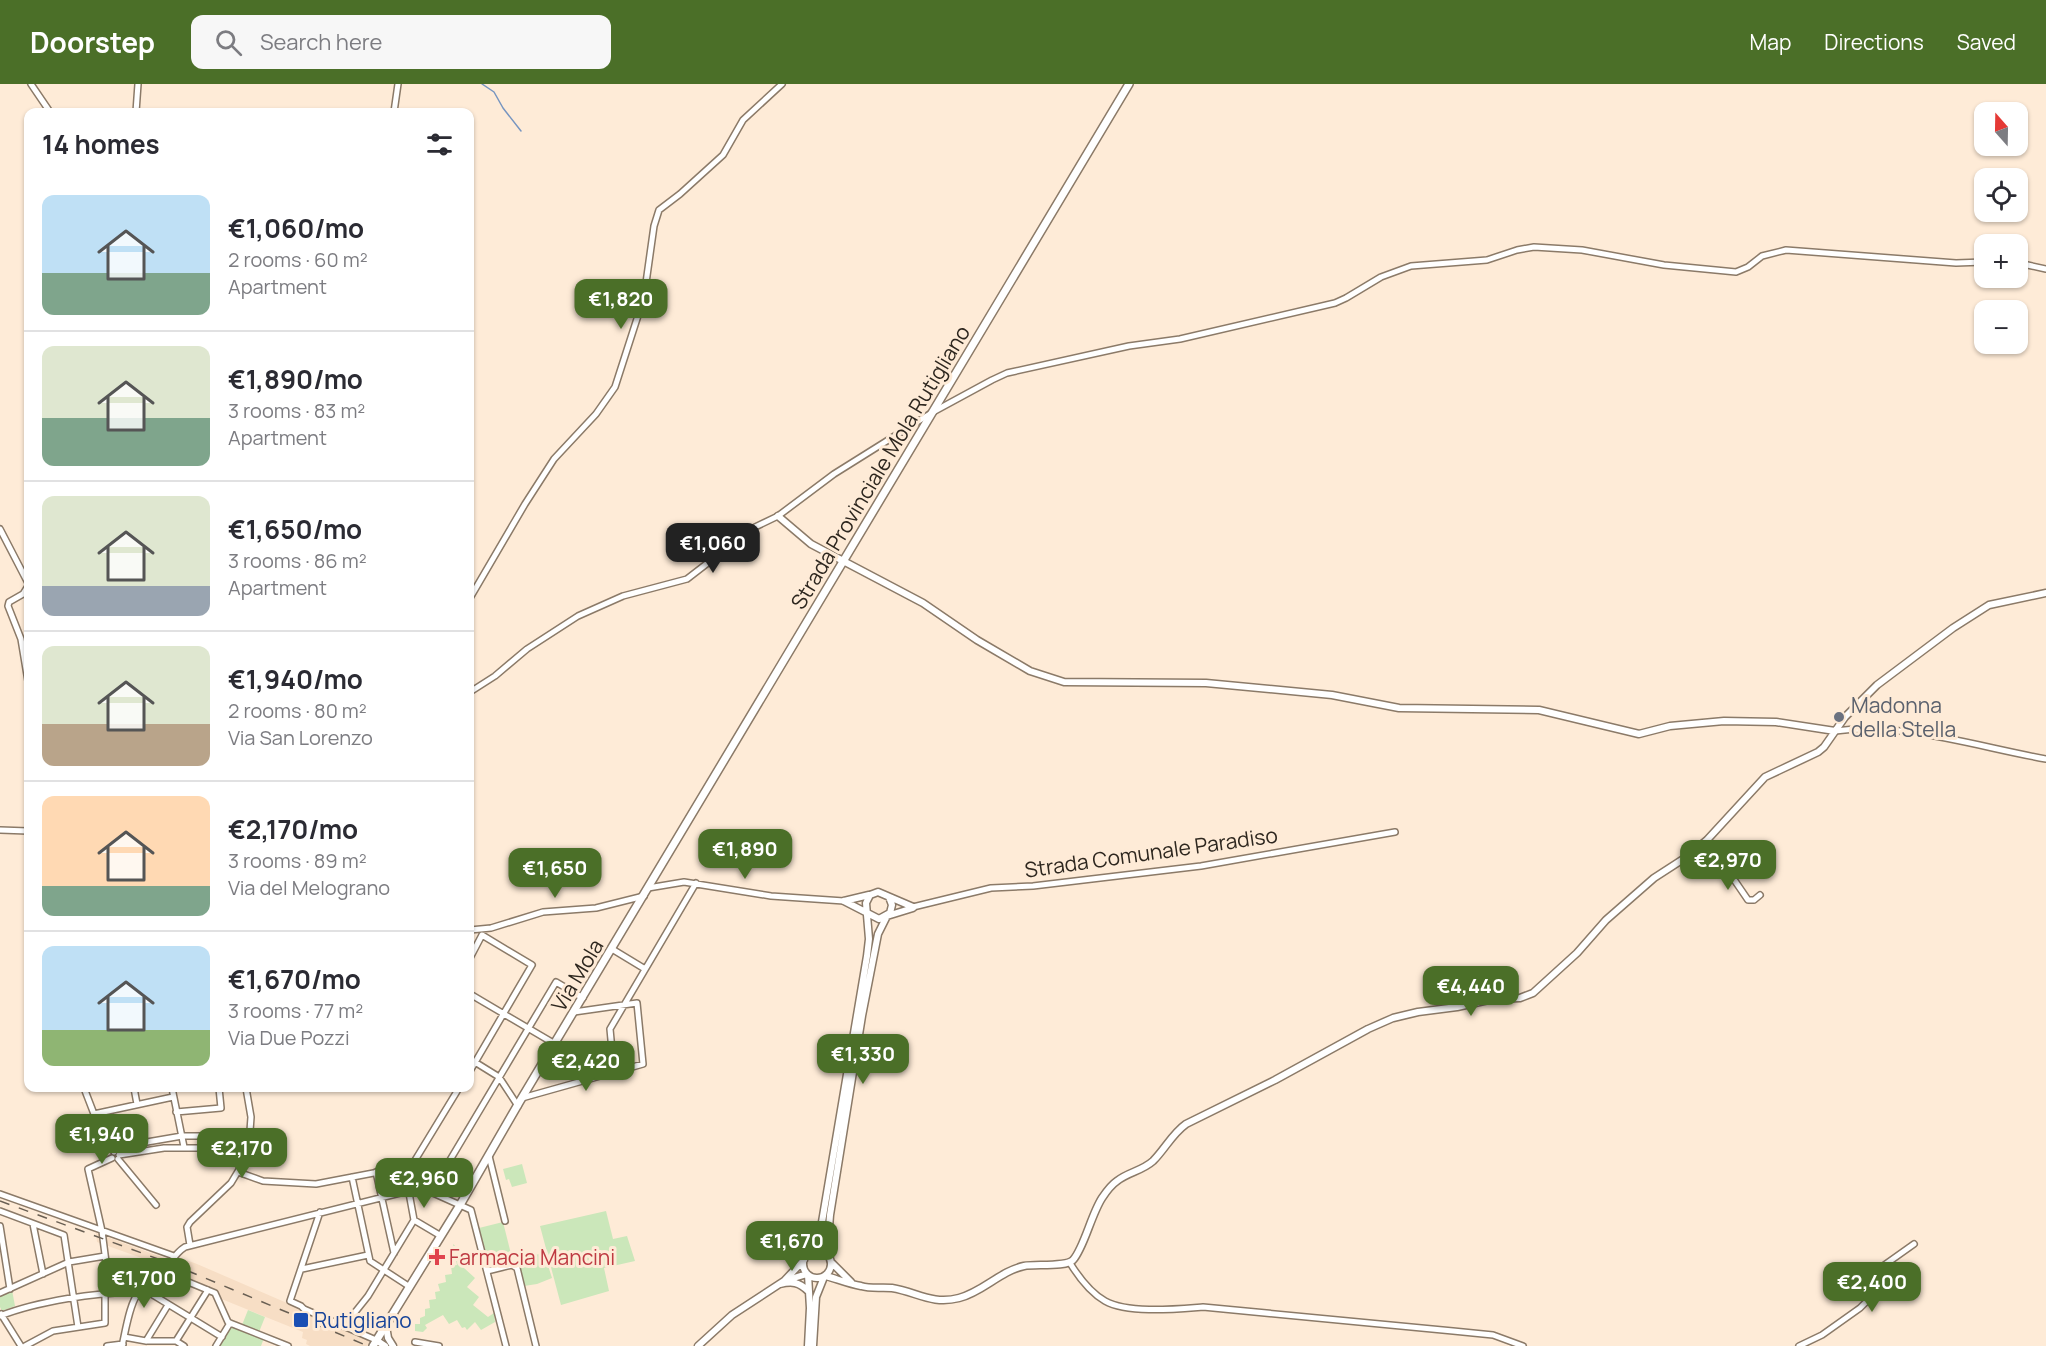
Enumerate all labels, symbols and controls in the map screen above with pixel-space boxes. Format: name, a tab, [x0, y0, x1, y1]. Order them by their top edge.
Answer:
search box	[191, 15, 611, 69]
text: Doorstep	[30, 23, 155, 61]
icon: search	[212, 26, 245, 59]
text: Search here	[260, 27, 382, 57]
text: Map	[1750, 28, 1791, 56]
text: Directions	[1824, 28, 1924, 56]
text: Saved	[1957, 28, 2016, 56]
north arrow	[1974, 102, 2028, 156]
map controls	[1974, 102, 2028, 354]
text: 14 homes	[42, 126, 160, 162]
icon: filters	[423, 128, 456, 161]
button: locate	[1974, 168, 2028, 222]
text: €1,060/mo	[228, 210, 364, 246]
icon: home	[90, 219, 162, 291]
button: +	[1974, 234, 2028, 288]
text: 2 rooms · 60 m²	[228, 246, 368, 273]
text: Apartment	[228, 273, 327, 300]
pin: €1,820	[572, 279, 670, 330]
text: €1,820	[589, 285, 654, 312]
button: −	[1974, 300, 2028, 354]
street label: Strada Provinciale Mola Rutigliano	[784, 320, 976, 614]
text: €1,890/mo	[228, 361, 363, 397]
icon: home	[90, 370, 162, 442]
text: 3 rooms · 83 m²	[228, 397, 365, 424]
text: Apartment	[228, 424, 327, 451]
text: €1,650/mo	[228, 511, 362, 547]
icon: home	[90, 520, 162, 592]
pin: €1,060	[664, 523, 762, 574]
text: €1,060	[680, 529, 746, 556]
text: 3 rooms · 86 m²	[228, 547, 367, 574]
text: Apartment	[228, 574, 327, 601]
text: €1,940/mo	[228, 661, 363, 697]
icon: home	[90, 670, 162, 742]
place label: Madonna della Stella	[1851, 691, 1956, 743]
text: 2 rooms · 80 m²	[228, 697, 367, 724]
marker: Madonna della Stella	[1832, 710, 1846, 724]
text: Via San Lorenzo	[228, 724, 373, 751]
text: €2,170/mo	[228, 811, 358, 847]
icon: home	[90, 820, 162, 892]
street label: Strada Comunale Paradiso	[1023, 820, 1279, 884]
pin: €1,890	[696, 829, 794, 880]
text: €1,890	[712, 835, 778, 862]
pin: €2,970	[1679, 840, 1777, 891]
text: €2,970	[1694, 846, 1762, 873]
text: 3 rooms · 89 m²	[228, 847, 367, 874]
pin: €1,650	[506, 848, 604, 899]
text: €1,650	[523, 854, 588, 881]
text: Via del Melograno	[228, 874, 390, 901]
street label: Via Mola	[544, 934, 610, 1016]
text: €1,670/mo	[228, 961, 361, 997]
pin: €4,440	[1422, 966, 1520, 1017]
icon: home	[90, 970, 162, 1042]
text: €4,440	[1437, 972, 1505, 999]
text: 3 rooms · 77 m²	[228, 997, 363, 1024]
text: Via Due Pozzi	[228, 1024, 350, 1051]
pin: €1,330	[814, 1034, 912, 1085]
text: €1,330	[831, 1040, 895, 1067]
pin: €2,420	[537, 1041, 635, 1092]
text: €2,420	[552, 1047, 620, 1074]
pin: €1,940	[53, 1114, 151, 1165]
text: €1,940	[69, 1120, 135, 1147]
pin: €2,170	[193, 1128, 291, 1179]
text: €2,170	[211, 1134, 273, 1161]
pin: €2,960	[375, 1158, 473, 1209]
text: €2,960	[389, 1164, 459, 1191]
pin: €1,670	[743, 1221, 841, 1272]
text: €1,670	[760, 1227, 824, 1254]
place label: Farmacia Mancini	[449, 1243, 615, 1271]
marker: Farmacia Mancini	[430, 1250, 444, 1264]
pin: €1,700	[95, 1258, 193, 1309]
pin: €2,400	[1823, 1262, 1921, 1313]
text: €1,700	[112, 1264, 176, 1291]
text: €2,400	[1837, 1268, 1907, 1295]
place label: Rutigliano	[314, 1306, 412, 1334]
marker: Rutigliano	[292, 1311, 310, 1329]

